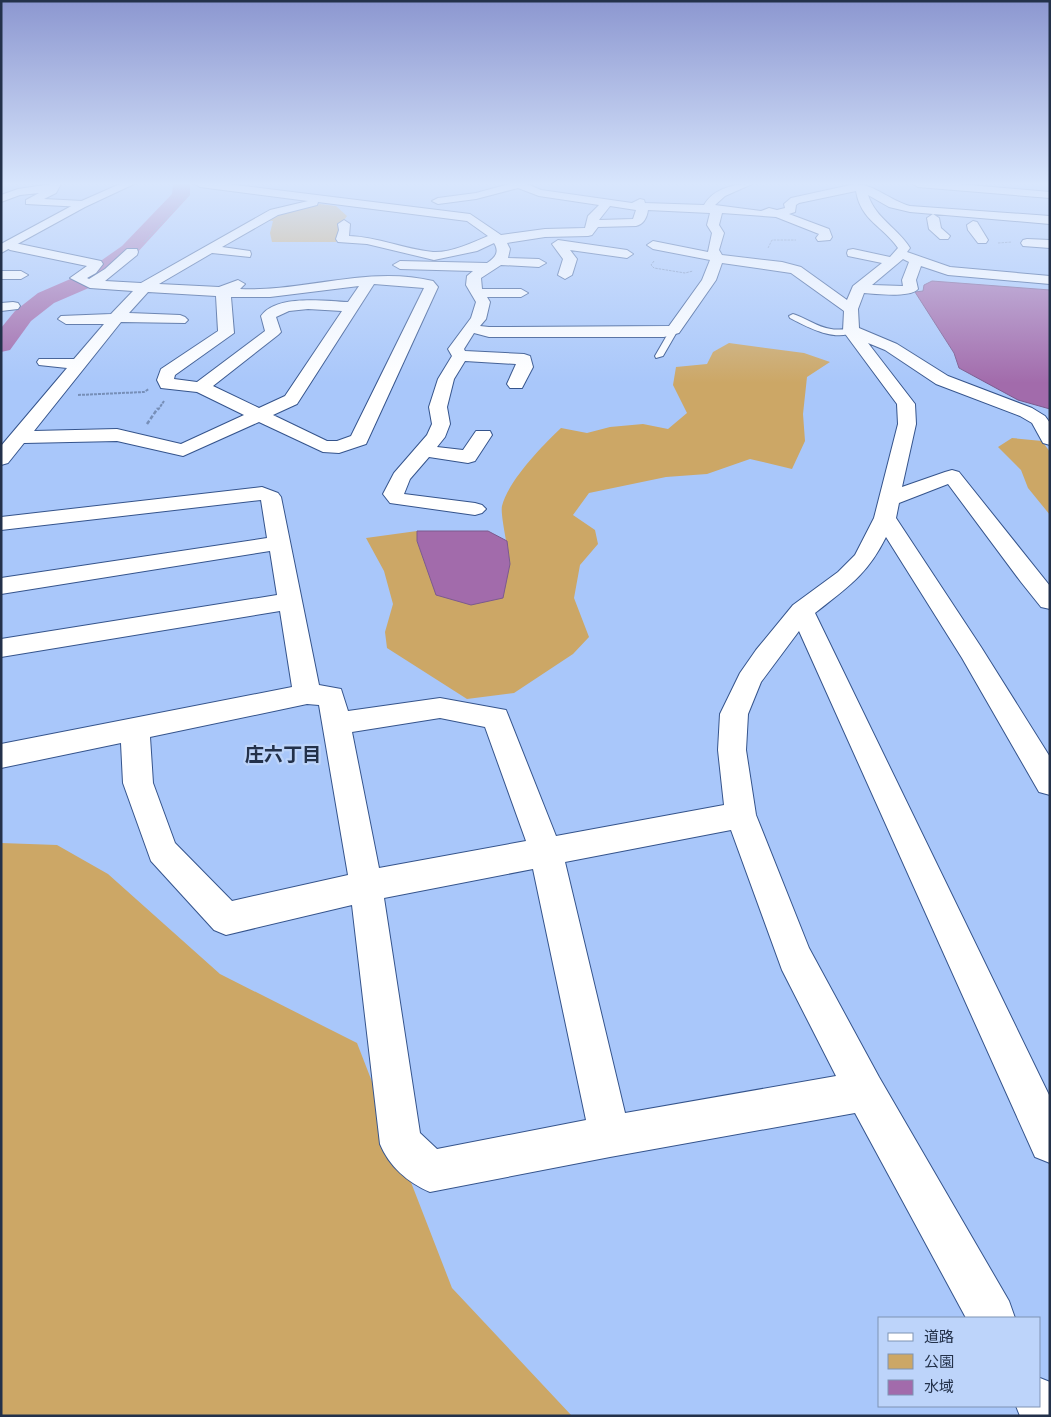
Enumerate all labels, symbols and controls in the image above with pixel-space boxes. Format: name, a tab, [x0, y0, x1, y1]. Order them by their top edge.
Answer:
district label: 庄六丁目	[245, 739, 321, 766]
legend	[878, 1317, 1041, 1407]
text: 道路	[924, 1325, 954, 1346]
text: 公園	[924, 1350, 954, 1371]
text: 水域	[924, 1375, 954, 1396]

